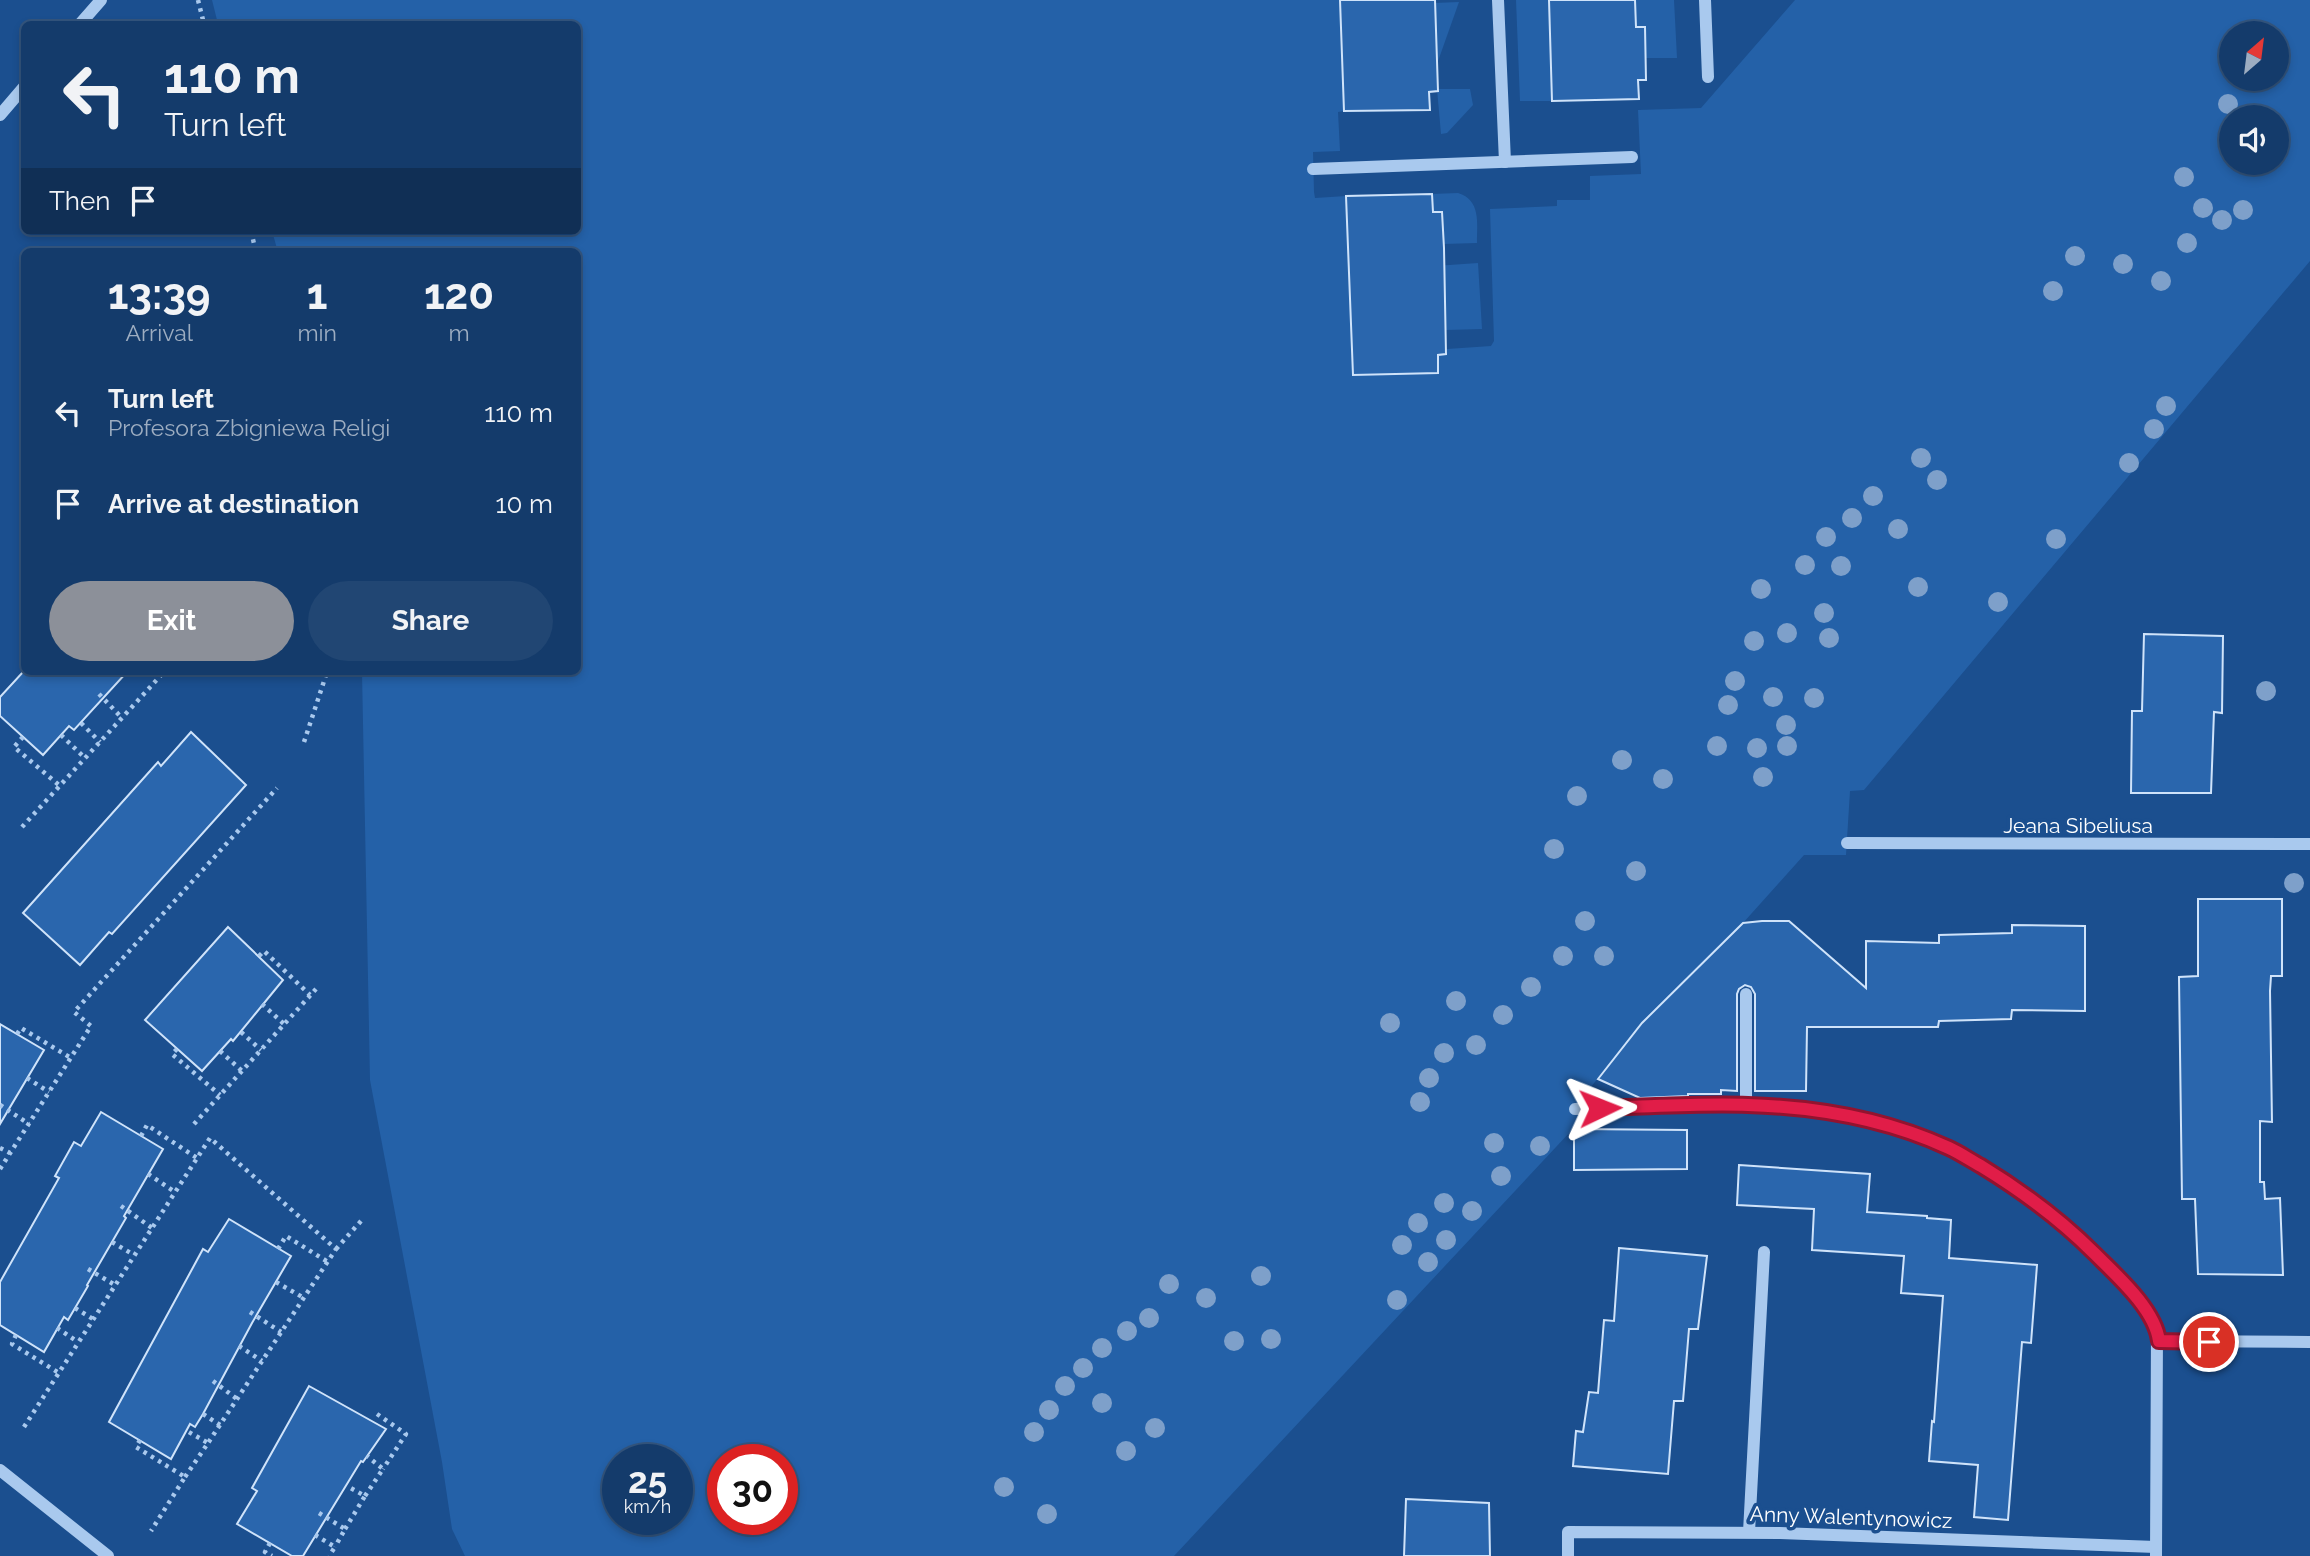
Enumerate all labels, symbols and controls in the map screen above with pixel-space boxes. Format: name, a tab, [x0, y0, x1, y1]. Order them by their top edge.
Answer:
north arrow	[2219, 21, 2289, 91]
map controls	[2219, 21, 2289, 175]
text: 110 m	[164, 47, 300, 104]
icon: left	[49, 49, 140, 140]
button: sound	[2219, 105, 2289, 175]
text: Turn left	[164, 106, 286, 143]
icon: arrive	[124, 182, 162, 220]
text: Then	[49, 186, 110, 216]
text: 13:39	[108, 270, 211, 319]
text: 1	[307, 270, 328, 319]
text: 120	[424, 270, 494, 319]
text: Arrival	[125, 319, 193, 346]
text: min	[297, 319, 337, 346]
text: m	[448, 319, 470, 346]
text: Turn left	[108, 384, 214, 414]
icon: left	[49, 394, 87, 432]
text: 110 m	[484, 398, 553, 428]
text: Profesora Zbigniewa Religi	[108, 414, 390, 441]
icon: arrive	[49, 485, 87, 523]
text: Arrive at destination	[108, 489, 359, 519]
text: 10 m	[495, 489, 553, 519]
button: Exit	[49, 581, 294, 661]
button: Share	[308, 581, 553, 661]
street label: Jeana Sibeliusa	[2003, 813, 2153, 838]
position arrow	[1563, 1071, 1637, 1145]
pin	[2179, 1312, 2239, 1372]
icon: arrive	[2190, 1323, 2228, 1361]
speed limit sign: 30	[707, 1444, 798, 1535]
text: 25	[628, 1460, 667, 1501]
text: km/h	[624, 1496, 671, 1517]
street label: Anny Walentynowicz	[1749, 1501, 1953, 1533]

